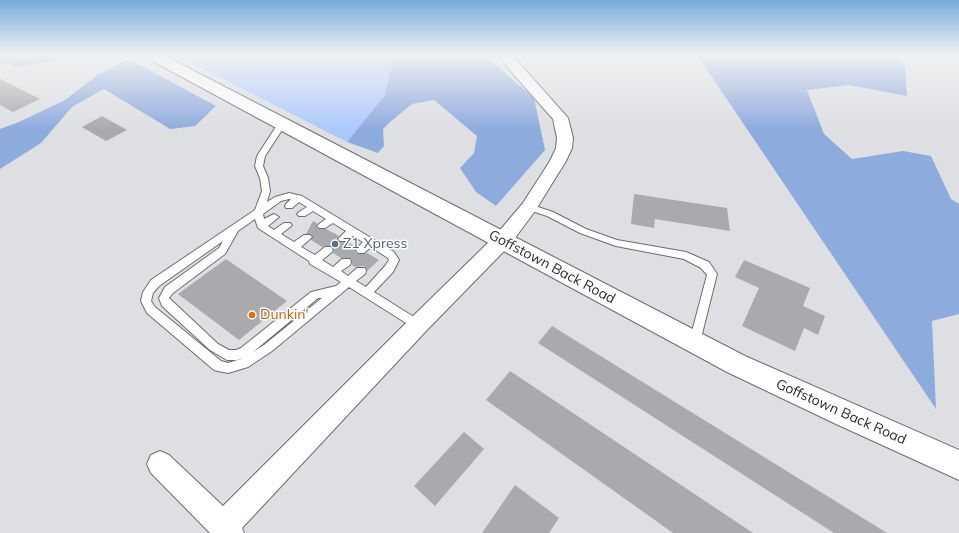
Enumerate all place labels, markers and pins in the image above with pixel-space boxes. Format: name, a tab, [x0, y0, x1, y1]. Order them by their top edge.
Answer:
place label: Z1 Xpress	[343, 236, 407, 252]
marker: Z1 Xpress	[330, 239, 340, 249]
place label: Dunkin'	[260, 307, 309, 323]
marker: Dunkin'	[247, 310, 257, 320]

